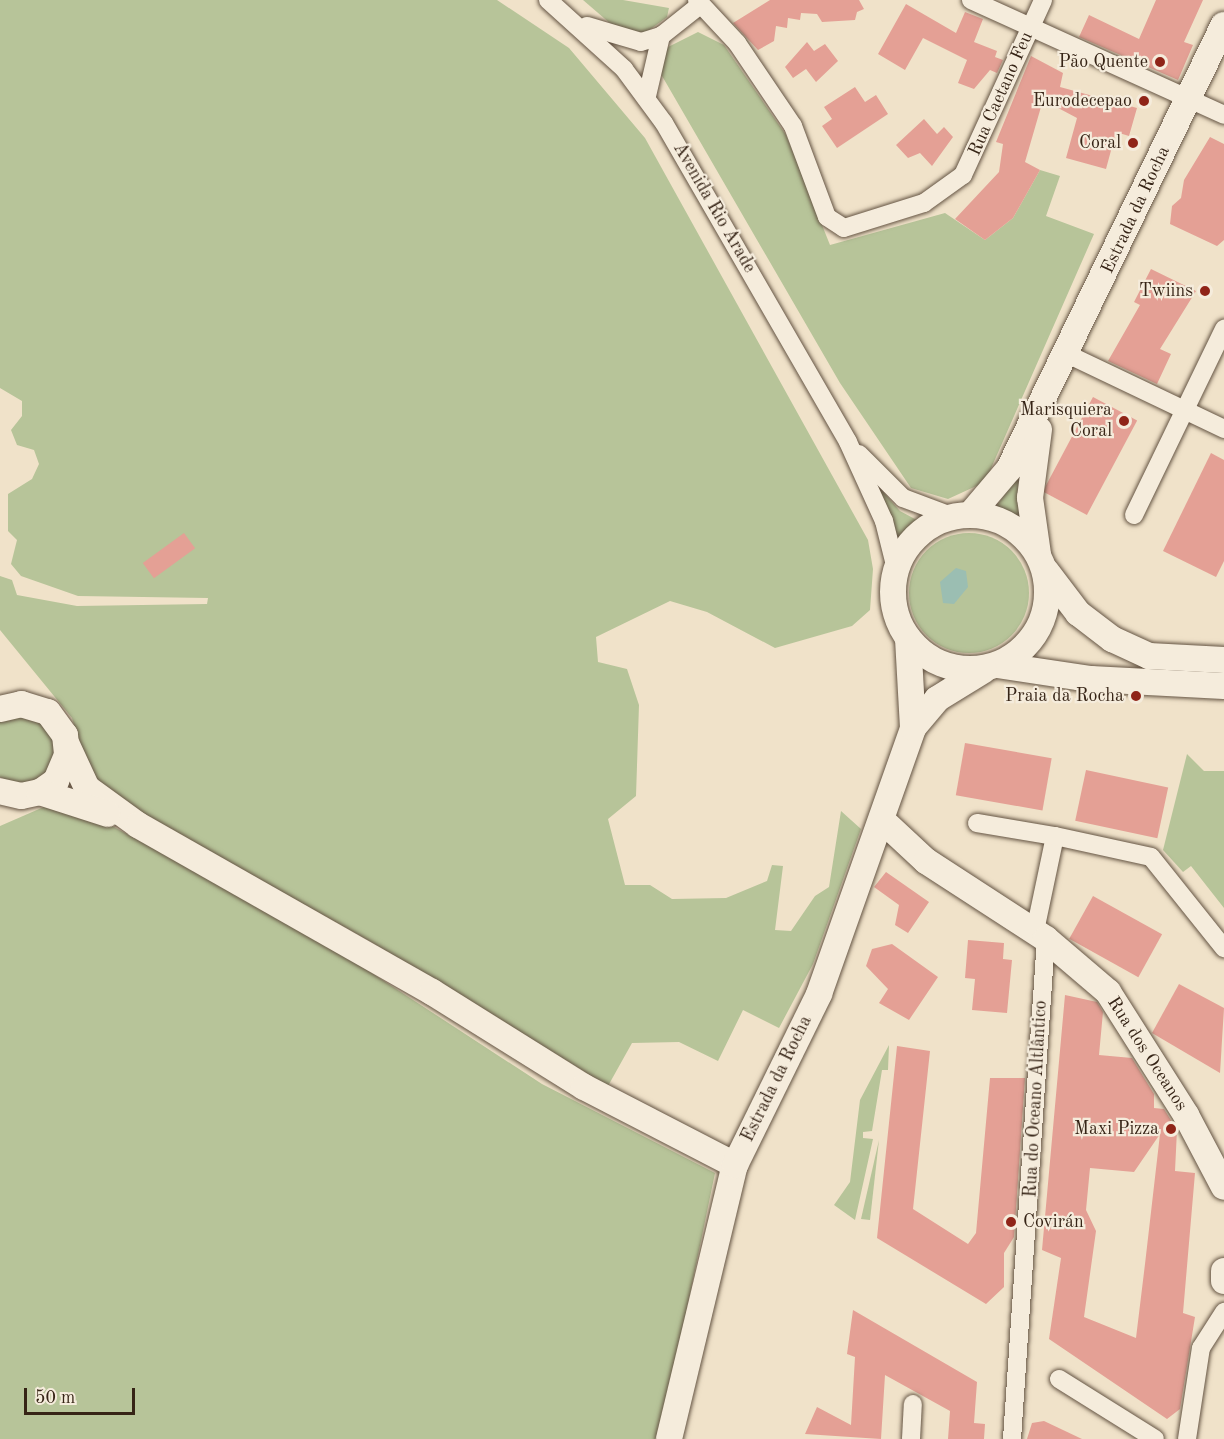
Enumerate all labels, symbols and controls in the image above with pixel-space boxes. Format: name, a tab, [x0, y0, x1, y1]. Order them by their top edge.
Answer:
street label: Rua Caetano Feu	[964, 29, 1038, 159]
place label: Pão Quente	[1059, 51, 1148, 73]
marker: Pão Quente	[1153, 55, 1167, 69]
place label: Eurodecepao	[1033, 90, 1132, 112]
marker: Eurodecepao	[1137, 94, 1151, 108]
place label: Coral	[1079, 132, 1121, 154]
marker: Coral	[1126, 136, 1140, 150]
street label: Avenida Rio Arade	[668, 139, 760, 277]
street label: Estrada da Rocha	[1097, 143, 1175, 277]
place label: Twiins	[1139, 280, 1193, 302]
marker: Twiins	[1198, 284, 1212, 298]
place label: Marisquiera Coral	[1020, 400, 1112, 442]
marker: Marisquiera Coral	[1117, 414, 1131, 428]
place label: Praia da Rocha	[1005, 685, 1124, 707]
marker: Praia da Rocha	[1129, 689, 1143, 703]
street label: Rua dos Oceanos	[1102, 993, 1192, 1115]
street label: Rua do Oceano Altlântico	[1020, 1000, 1052, 1198]
street label: Estrada da Rocha	[737, 1012, 817, 1146]
place label: Maxi Pizza	[1074, 1118, 1159, 1140]
marker: Maxi Pizza	[1164, 1122, 1178, 1136]
place label: Covirán	[1023, 1211, 1084, 1233]
marker: Covirán	[1004, 1215, 1018, 1229]
scale bar	[27, 1376, 138, 1414]
text: 50 m	[35, 1389, 75, 1407]

